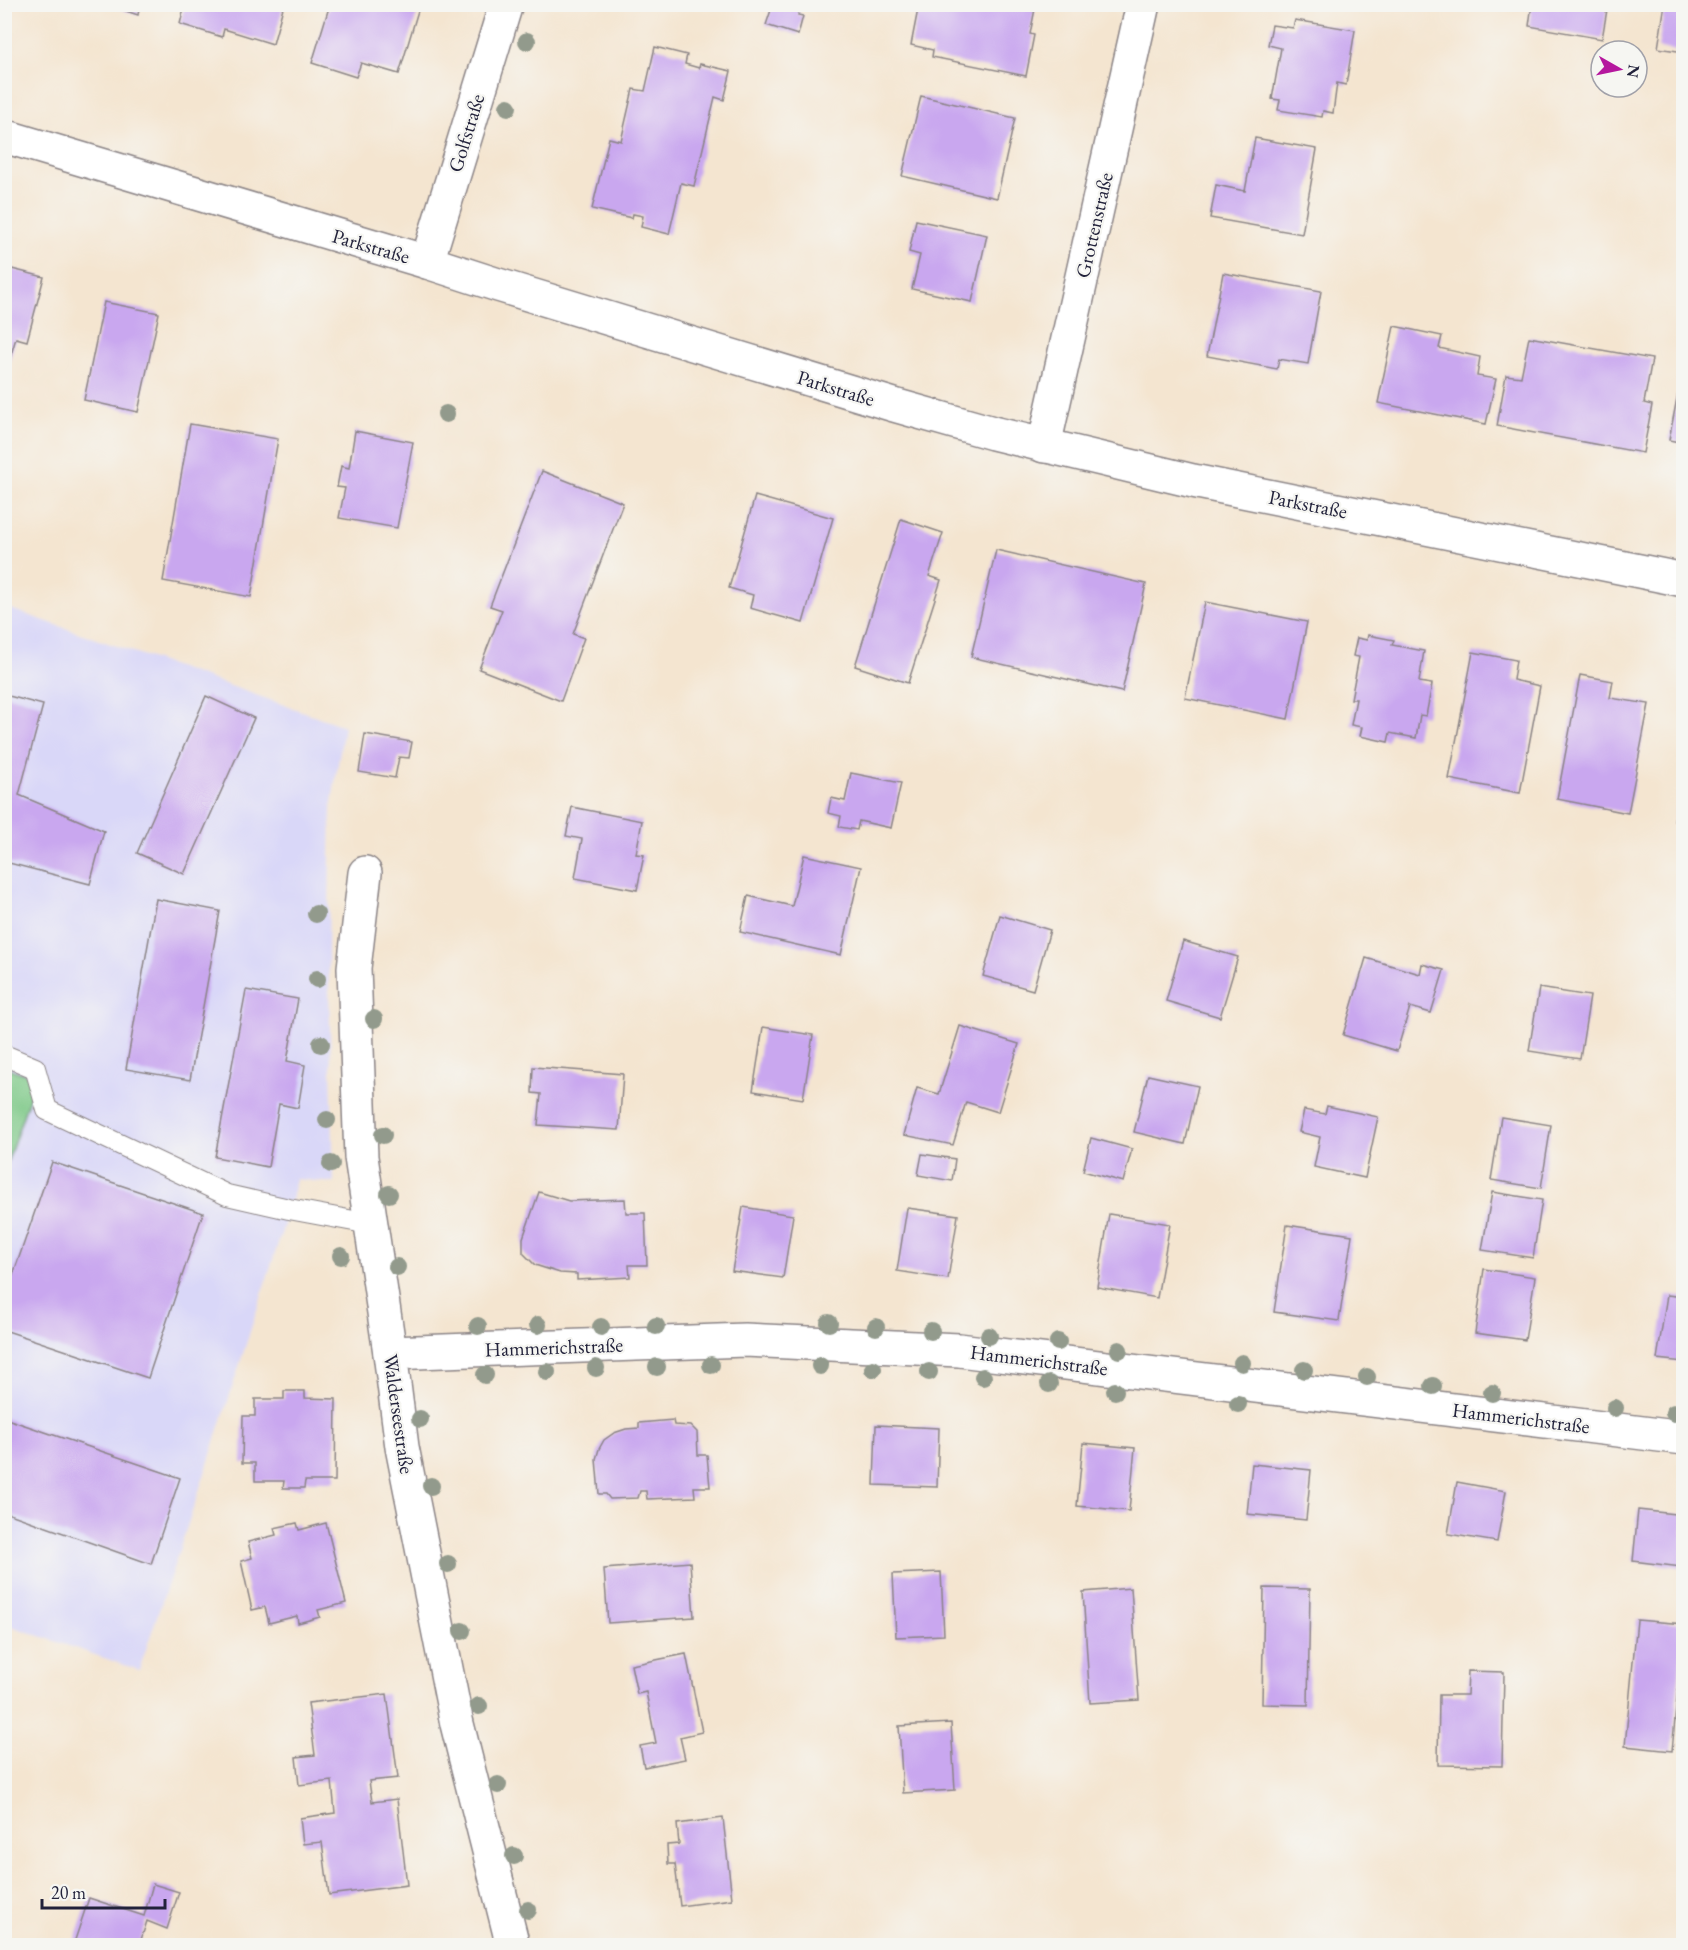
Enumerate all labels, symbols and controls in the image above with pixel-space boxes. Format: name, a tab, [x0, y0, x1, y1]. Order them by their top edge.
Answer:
north arrow	[1589, 39, 1649, 99]
text: N	[1622, 63, 1645, 79]
street label: Golfstraße	[442, 90, 490, 175]
street label: Grottenstraße	[1069, 170, 1119, 280]
street label: Parkstraße	[329, 223, 413, 269]
street label: Parkstraße	[794, 364, 878, 412]
street label: Parkstraße	[1267, 484, 1350, 524]
street label: Hammerichstraße	[484, 1332, 624, 1362]
street label: Hammerichstraße	[969, 1339, 1109, 1381]
street label: Walderseestraße	[378, 1352, 420, 1476]
street label: Hammerichstraße	[1451, 1397, 1591, 1439]
scale bar	[42, 1872, 165, 1910]
text: 20 m	[51, 1881, 86, 1904]

